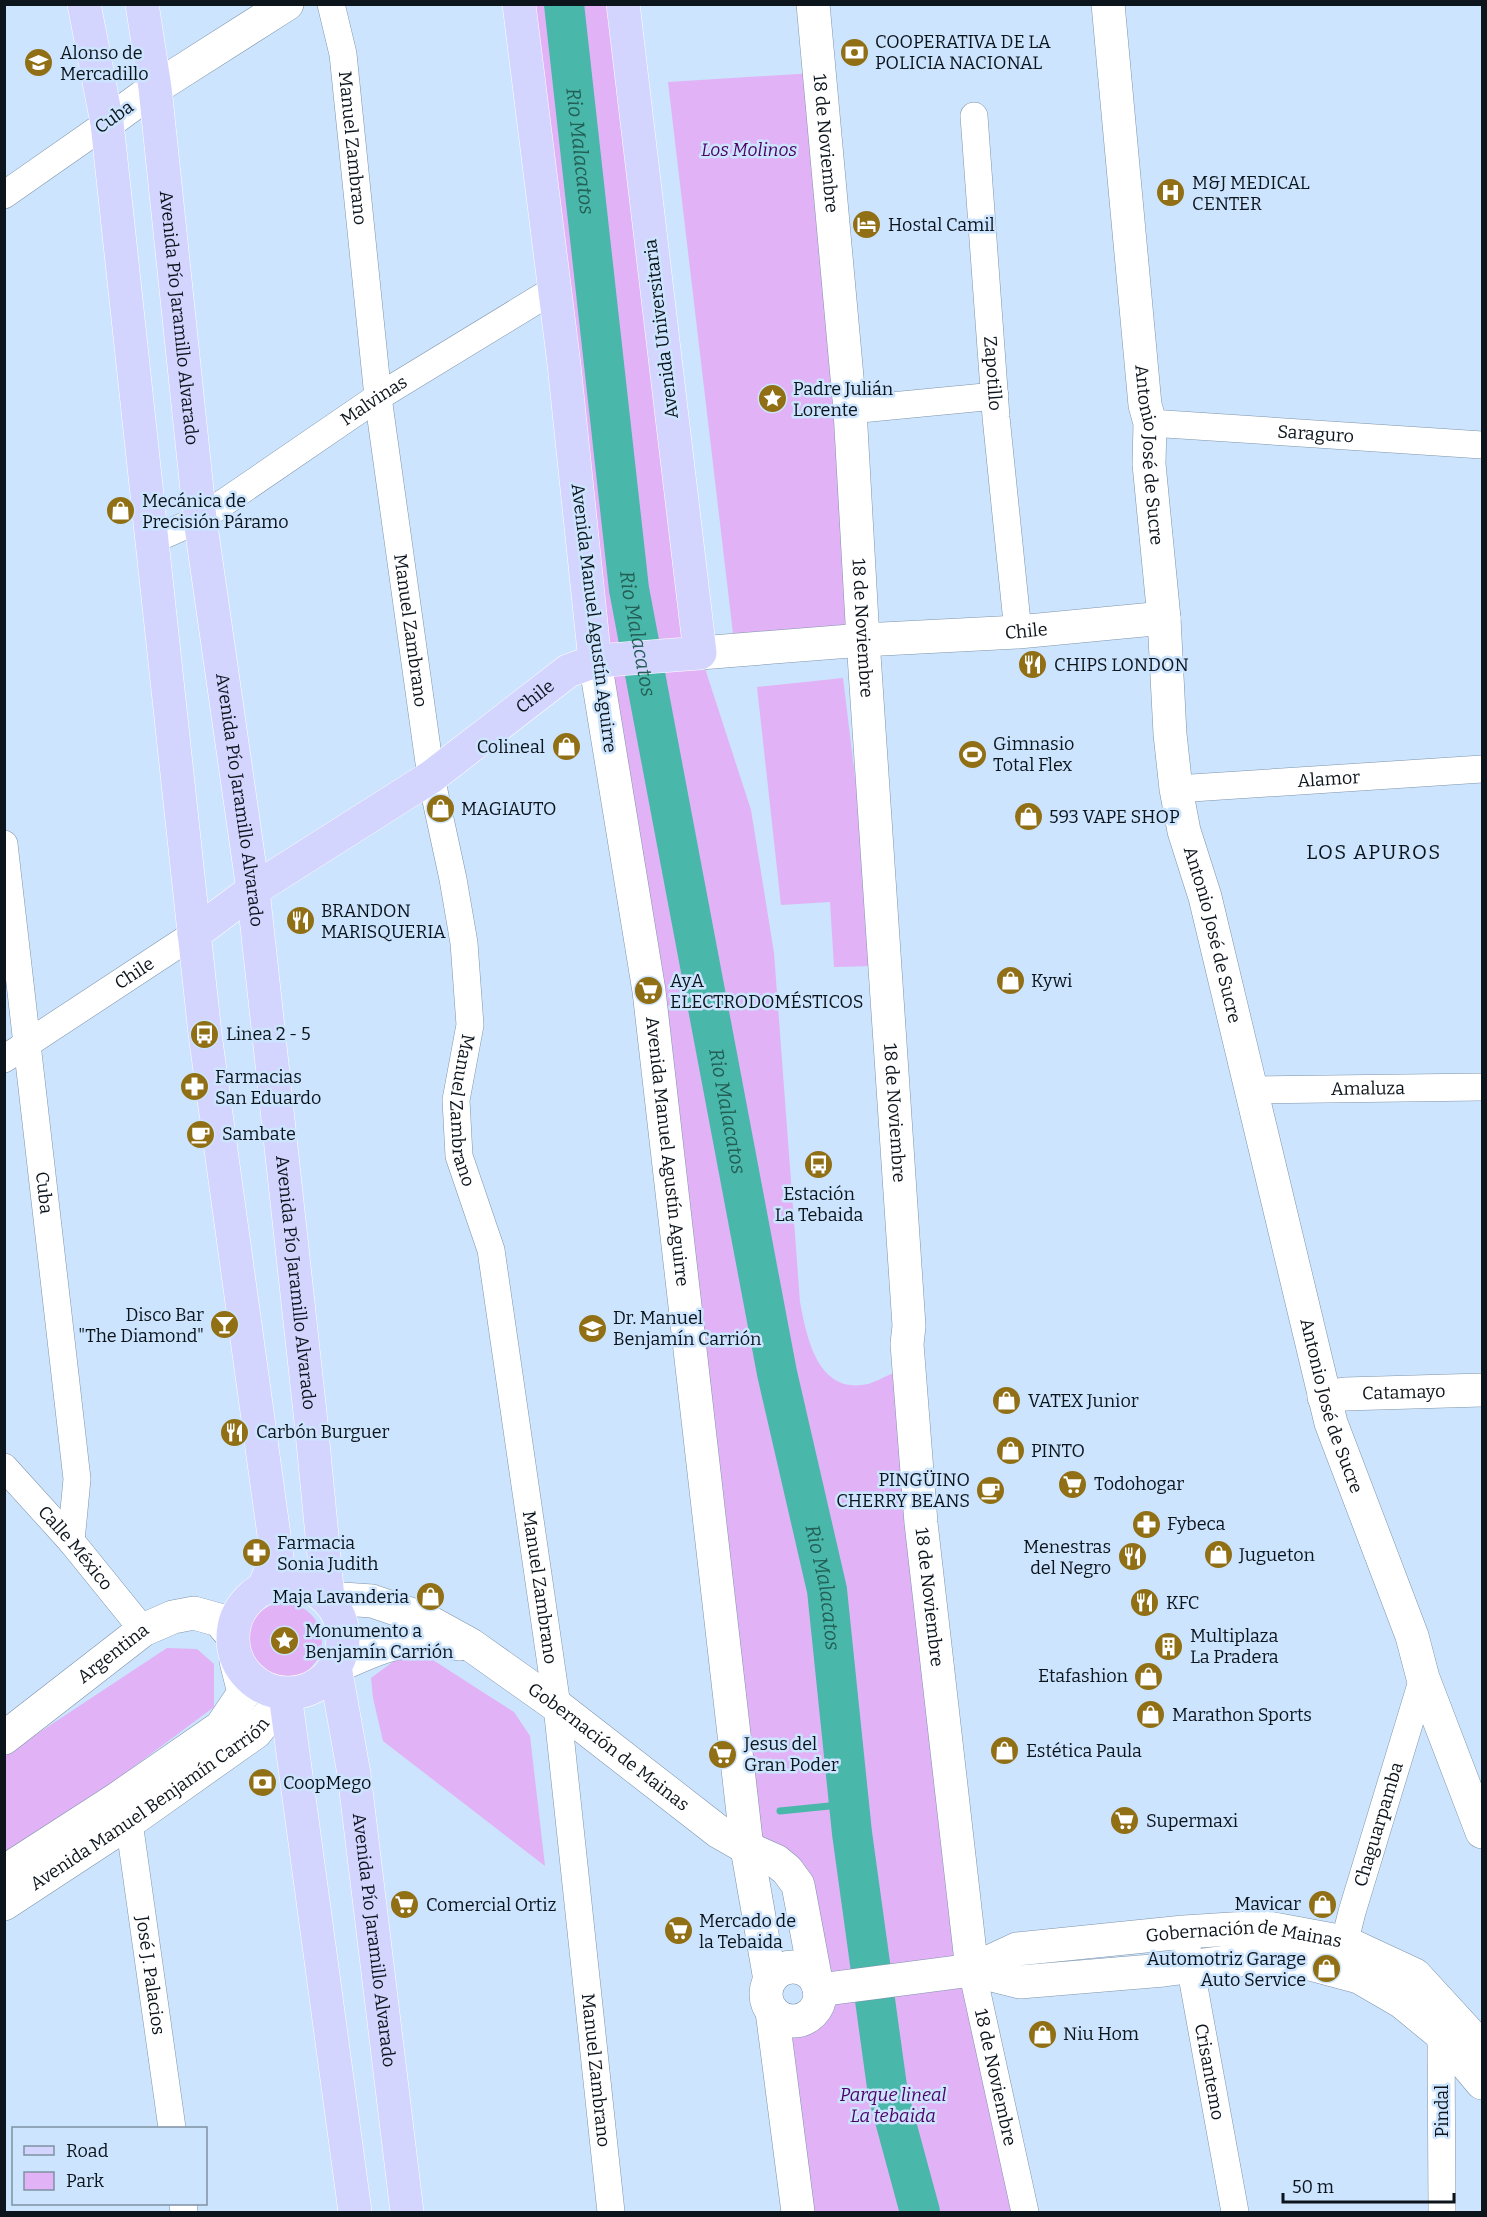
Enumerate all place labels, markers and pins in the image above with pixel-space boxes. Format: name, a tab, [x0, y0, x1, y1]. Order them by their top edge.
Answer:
place label: COOPERATIVA DE LA POLICIA NACIONAL	[875, 31, 1051, 74]
bank icon: COOPERATIVA DE LA POLICIA NACIONAL	[838, 36, 870, 68]
place label: Alonso de Mercadillo	[60, 42, 149, 85]
school or university icon: Alonso de Mercadillo	[23, 47, 55, 79]
place label: M&J MEDICAL CENTER	[1192, 172, 1310, 215]
hospital icon: M&J MEDICAL CENTER	[1155, 177, 1187, 209]
hotel icon: Hostal Camil	[851, 209, 883, 241]
place label: Hostal Camil	[888, 214, 995, 236]
place label: Padre Julián Lorente	[793, 378, 894, 421]
place icon: Padre Julián Lorente	[756, 383, 788, 415]
place label: Mecánica de Precisión Páramo	[142, 490, 289, 533]
shop icon: Mecánica de Precisión Páramo	[105, 495, 137, 527]
restaurant icon: CHIPS LONDON	[1017, 649, 1049, 681]
place label: CHIPS LONDON	[1054, 654, 1189, 676]
shop icon: Colineal	[550, 731, 582, 763]
place label: Gimnasio Total Flex	[993, 733, 1074, 776]
place label: Colineal	[477, 736, 545, 758]
sports icon: Gimnasio Total Flex	[956, 738, 988, 770]
shop icon: MAGIAUTO	[424, 793, 456, 825]
place label: MAGIAUTO	[461, 798, 556, 820]
shop icon: 593 VAPE SHOP	[1012, 801, 1044, 833]
place label: 593 VAPE SHOP	[1049, 806, 1180, 828]
place label: BRANDON MARISQUERIA	[321, 900, 446, 943]
restaurant icon: BRANDON MARISQUERIA	[284, 905, 316, 937]
shop icon: Kywi	[994, 965, 1026, 997]
place label: AyA ELECTRODOMÉSTICOS	[670, 970, 864, 1013]
place label: Kywi	[1031, 970, 1072, 992]
supermarket icon: AyA ELECTRODOMÉSTICOS	[633, 975, 665, 1007]
bus stop icon: Linea 2 - 5	[189, 1018, 221, 1050]
place label: Linea 2 - 5	[226, 1023, 311, 1045]
place label: Farmacias San Eduardo	[215, 1066, 321, 1109]
pharmacy icon: Farmacias San Eduardo	[178, 1071, 210, 1103]
cafe icon: Sambate	[185, 1118, 217, 1150]
place label: Sambate	[222, 1123, 296, 1145]
bus stop icon: Estación La Tebaida	[803, 1149, 835, 1181]
place label: Estación La Tebaida	[775, 1183, 863, 1226]
place label: Disco Bar "The Diamond"	[78, 1304, 204, 1347]
place label: Dr. Manuel Benjamín Carrión	[613, 1307, 762, 1350]
bar icon: Disco Bar "The Diamond"	[209, 1309, 241, 1341]
school or university icon: Dr. Manuel Benjamín Carrión	[576, 1312, 608, 1344]
shop icon: VATEX Junior	[991, 1385, 1023, 1417]
place label: VATEX Junior	[1028, 1390, 1139, 1412]
restaurant icon: Carbón Burguer	[219, 1416, 251, 1448]
place label: Carbón Burguer	[256, 1421, 390, 1443]
shop icon: PINTO	[994, 1435, 1026, 1467]
place label: PINTO	[1031, 1440, 1085, 1462]
supermarket icon: Todohogar	[1057, 1468, 1089, 1500]
place label: PINGÜINO CHERRY BEANS	[836, 1469, 970, 1512]
place label: Todohogar	[1094, 1473, 1184, 1495]
cafe icon: PINGÜINO CHERRY BEANS	[975, 1474, 1007, 1506]
pharmacy icon: Fybeca	[1130, 1508, 1162, 1540]
place label: Fybeca	[1167, 1513, 1225, 1535]
place label: Farmacia Sonia Judith	[277, 1532, 378, 1575]
place label: Menestras del Negro	[1023, 1536, 1111, 1579]
pharmacy icon: Farmacia Sonia Judith	[240, 1537, 272, 1569]
shop icon: Jugueton	[1202, 1539, 1234, 1571]
restaurant icon: Menestras del Negro	[1116, 1541, 1148, 1573]
place label: Jugueton	[1238, 1544, 1316, 1566]
shop icon: Maja Lavanderia	[414, 1581, 446, 1613]
place label: Maja Lavanderia	[272, 1586, 409, 1608]
restaurant icon: KFC	[1129, 1587, 1161, 1619]
place label: KFC	[1166, 1592, 1199, 1614]
place label: Monumento a Benjamín Carrión	[305, 1620, 454, 1663]
place icon: Monumento a Benjamín Carrión	[268, 1625, 300, 1657]
place label: Multiplaza La Pradera	[1190, 1625, 1279, 1668]
building icon: Multiplaza La Pradera	[1153, 1630, 1185, 1662]
shop icon: Etafashion	[1133, 1660, 1165, 1692]
place label: Etafashion	[1038, 1665, 1129, 1687]
shop icon: Marathon Sports	[1135, 1699, 1167, 1731]
place label: Marathon Sports	[1172, 1704, 1312, 1726]
place label: Jesus del Gran Poder	[743, 1733, 839, 1776]
shop icon: Estética Paula	[989, 1735, 1021, 1767]
supermarket icon: Jesus del Gran Poder	[707, 1738, 739, 1770]
place label: Estética Paula	[1026, 1740, 1142, 1762]
bank icon: CoopMego	[246, 1767, 278, 1799]
place label: CoopMego	[283, 1772, 371, 1794]
supermarket icon: Supermaxi	[1109, 1805, 1141, 1837]
place label: Supermaxi	[1146, 1810, 1238, 1832]
shop icon: Mavicar	[1306, 1888, 1338, 1920]
supermarket icon: Comercial Ortiz	[389, 1889, 421, 1921]
place label: Mavicar	[1234, 1893, 1301, 1915]
place label: Comercial Ortiz	[426, 1894, 556, 1916]
place label: Mercado de la Tebaida	[699, 1910, 796, 1953]
supermarket icon: Mercado de la Tebaida	[662, 1915, 694, 1947]
place label: Automotriz Garage Auto Service	[1147, 1948, 1306, 1991]
shop icon: Automotriz Garage Auto Service	[1311, 1953, 1343, 1985]
shop icon: Niu Hom	[1026, 2018, 1058, 2050]
place label: Niu Hom	[1063, 2023, 1139, 2045]

